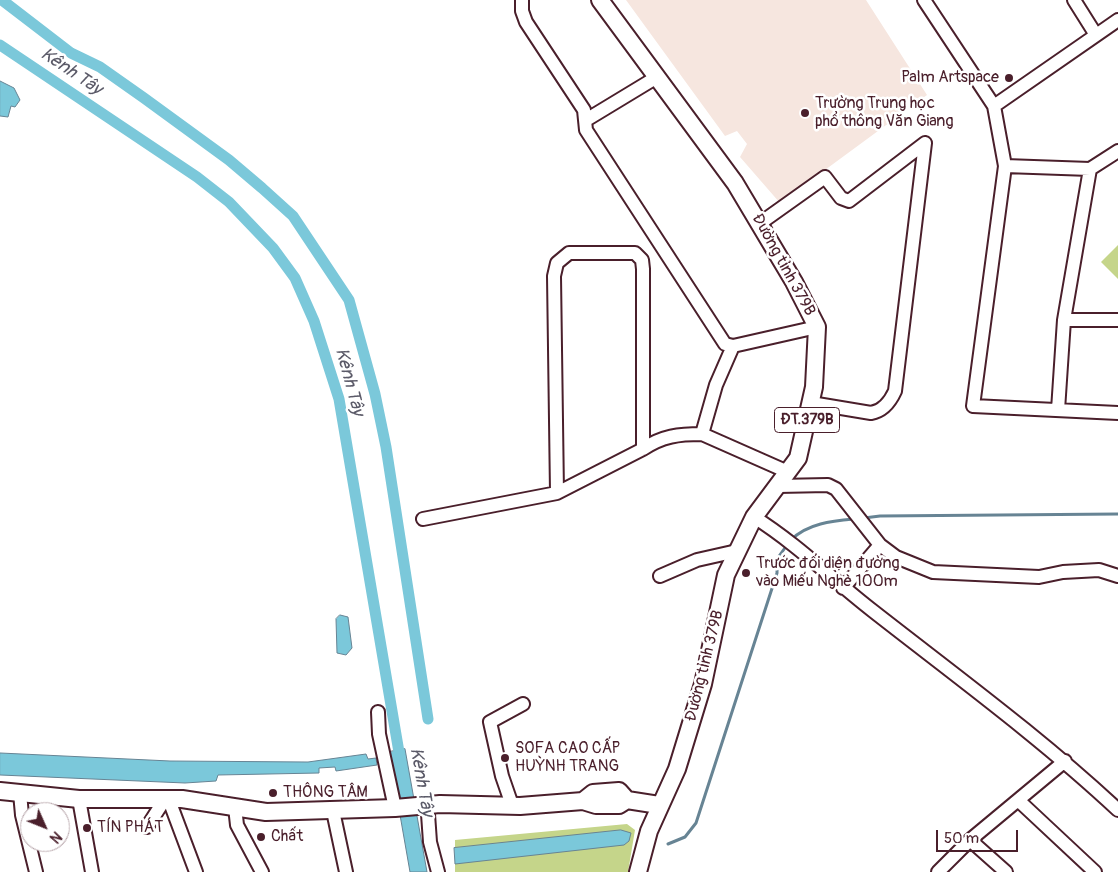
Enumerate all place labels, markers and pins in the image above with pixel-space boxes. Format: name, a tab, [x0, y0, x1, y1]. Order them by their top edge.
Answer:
place label: Palm Artspace	[901, 68, 999, 88]
marker: Palm Artspace	[1003, 72, 1015, 84]
place label: Trường Trung học phổ thông Văn Giang	[815, 94, 953, 132]
marker: Trường Trung học phổ thông Văn Giang	[799, 107, 811, 119]
place label: Trước đối diện đường vào Miếu Nghè 100m	[756, 554, 900, 592]
marker: Trước đối diện đường vào Miếu Nghè 100m	[740, 567, 752, 579]
place label: SOFA CAO CẤP HUỲNH TRANG	[515, 739, 620, 777]
marker: SOFA CAO CẤP HUỲNH TRANG	[499, 752, 511, 764]
place label: THÔNG TÂM	[283, 783, 368, 803]
marker: THÔNG TÂM	[267, 787, 279, 799]
place label: TÍN PHÁT	[97, 818, 163, 838]
marker: TÍN PHÁT	[81, 822, 93, 834]
place label: Chất	[271, 827, 303, 847]
marker: Chất	[255, 831, 267, 843]

